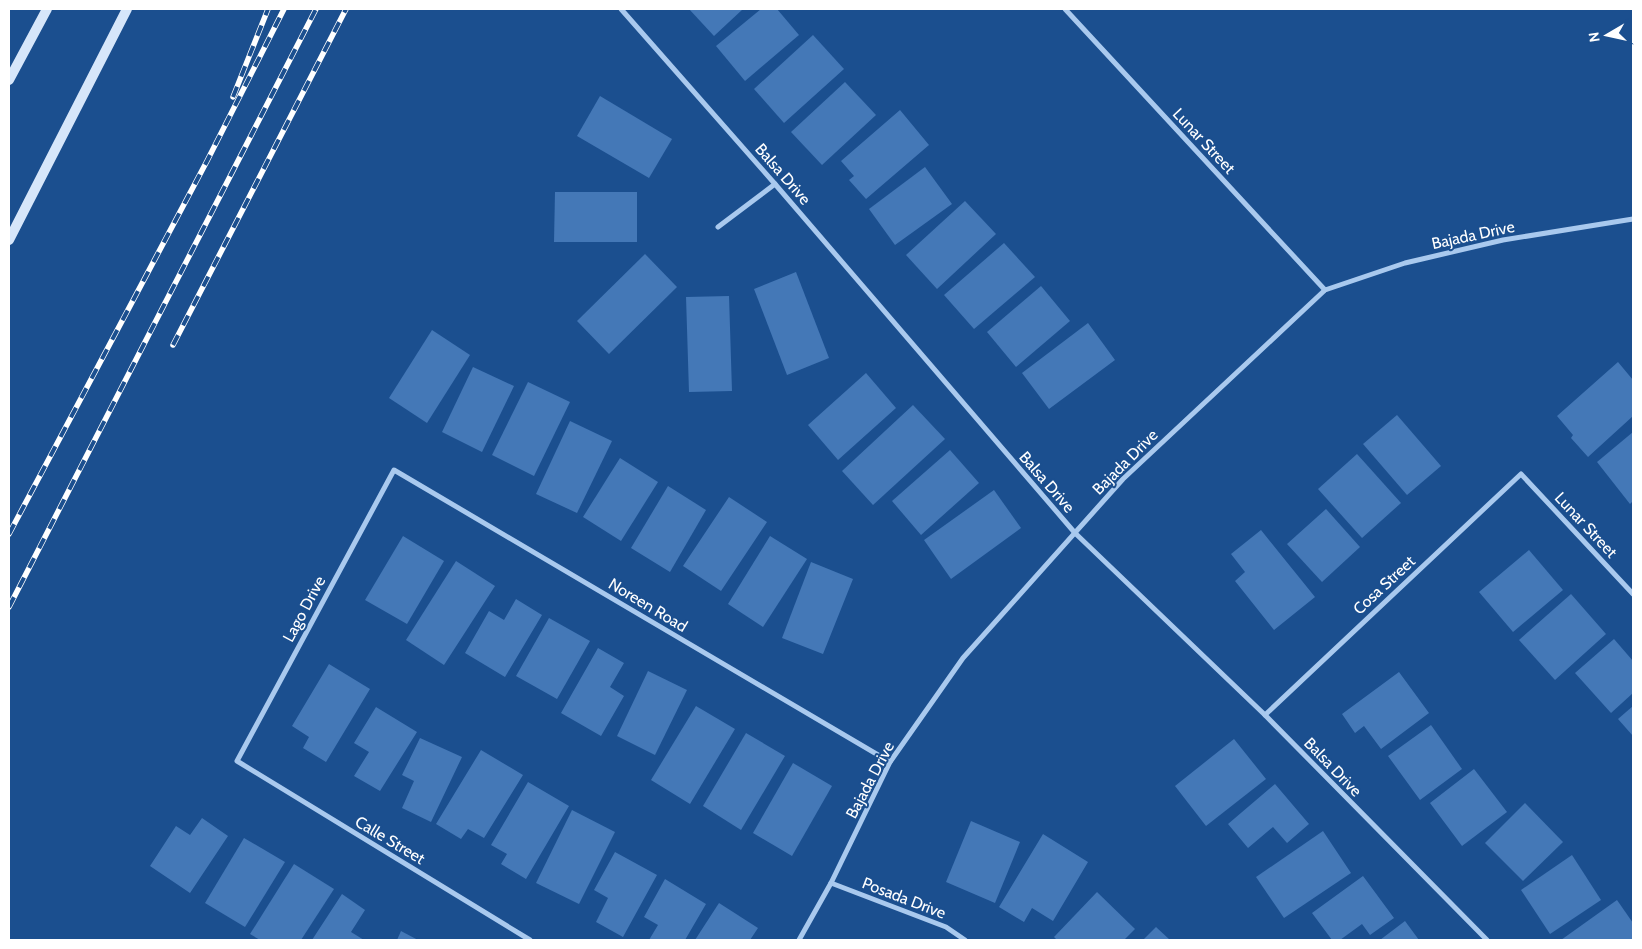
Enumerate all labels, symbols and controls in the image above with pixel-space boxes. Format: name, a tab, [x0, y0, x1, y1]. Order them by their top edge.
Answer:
north arrow	[1582, 10, 1632, 60]
text: N	[1584, 31, 1604, 43]
street label: Lunar Street	[1169, 104, 1240, 178]
street label: Balsa Drive	[751, 140, 815, 208]
street label: Bajada Drive	[1430, 217, 1516, 253]
street label: Bajada Drive	[1088, 425, 1162, 499]
street label: Balsa Drive	[1015, 448, 1079, 516]
street label: Lunar Street	[1551, 488, 1622, 562]
street label: Cosa Street	[1349, 551, 1419, 618]
street label: Lago Drive	[279, 573, 329, 645]
street label: Noreen Road	[605, 574, 691, 636]
street label: Balsa Drive	[1300, 733, 1366, 801]
street label: Bajada Drive	[842, 738, 898, 822]
street label: Calle Street	[352, 812, 429, 869]
street label: Posada Drive	[859, 873, 949, 923]

